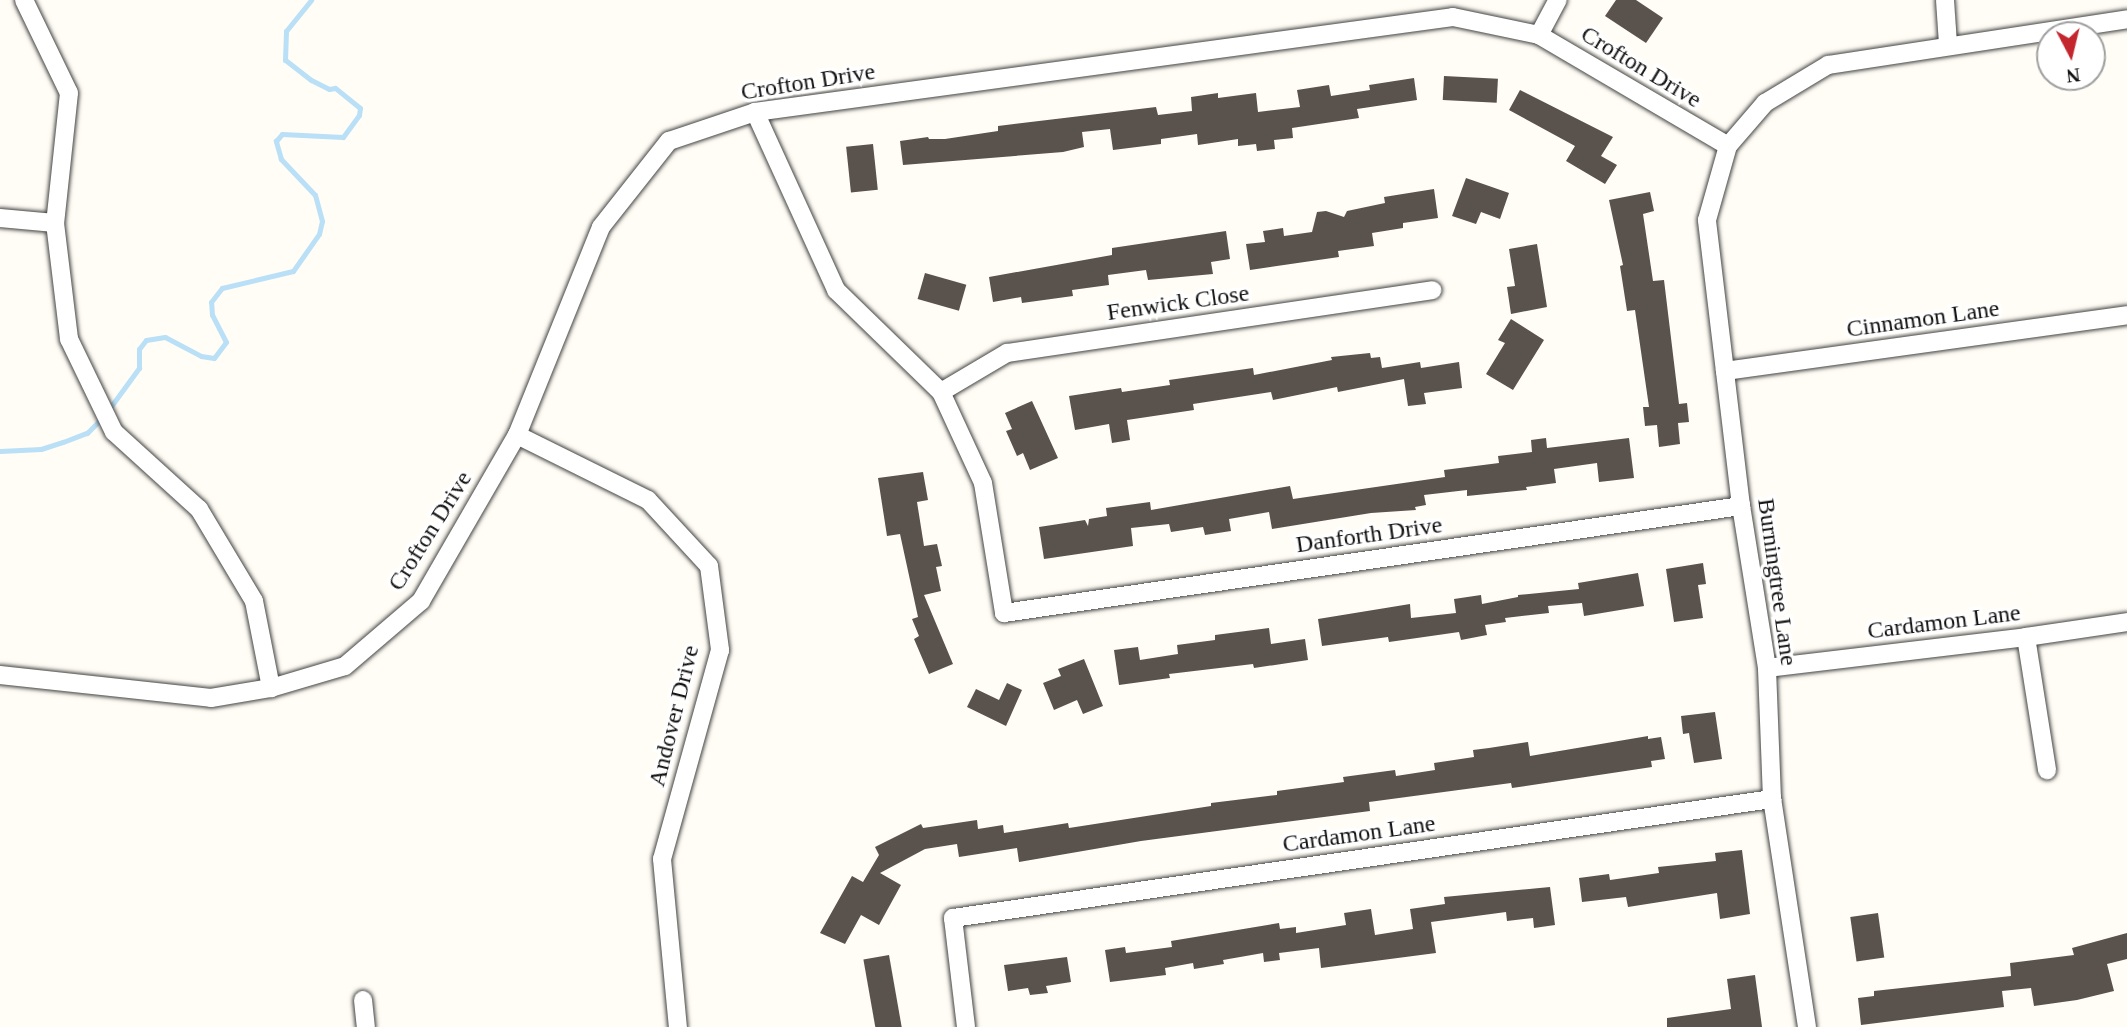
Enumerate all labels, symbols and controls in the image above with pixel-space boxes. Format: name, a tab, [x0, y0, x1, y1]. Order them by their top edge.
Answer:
street label: Crofton Drive	[1576, 20, 1706, 114]
north arrow	[2036, 21, 2106, 91]
street label: Crofton Drive	[739, 57, 877, 107]
text: N	[2065, 64, 2081, 87]
street label: Fenwick Close	[1105, 279, 1251, 327]
street label: Cinnamon Lane	[1845, 294, 2001, 344]
street label: Crofton Drive	[382, 466, 478, 596]
street label: Burningtree Lane	[1751, 497, 1803, 667]
street label: Danforth Drive	[1294, 510, 1444, 560]
street label: Cardamon Lane	[1866, 598, 2022, 646]
street label: Andover Drive	[643, 642, 705, 790]
street label: Cardamon Lane	[1281, 809, 1437, 859]

